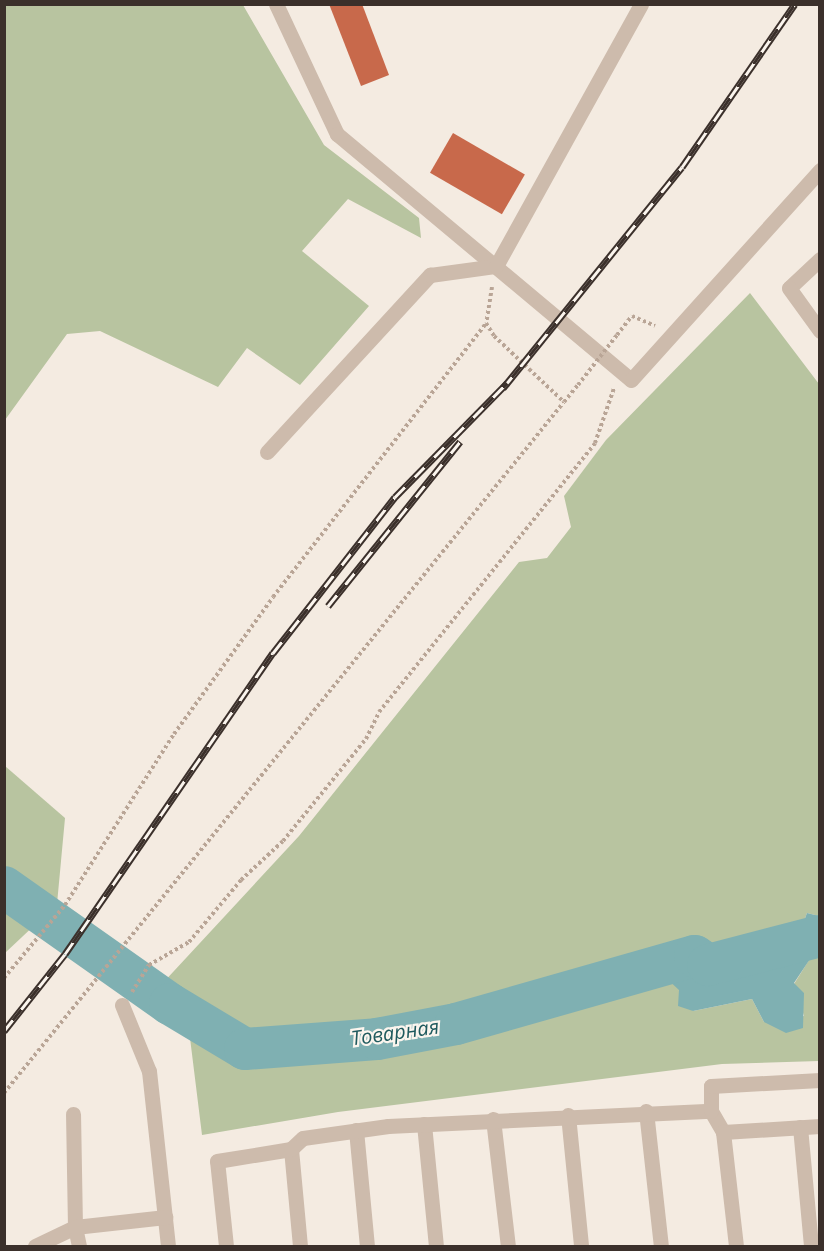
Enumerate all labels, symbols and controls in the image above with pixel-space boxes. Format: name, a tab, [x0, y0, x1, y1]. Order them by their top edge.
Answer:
water label: Товарная	[349, 1014, 441, 1050]

